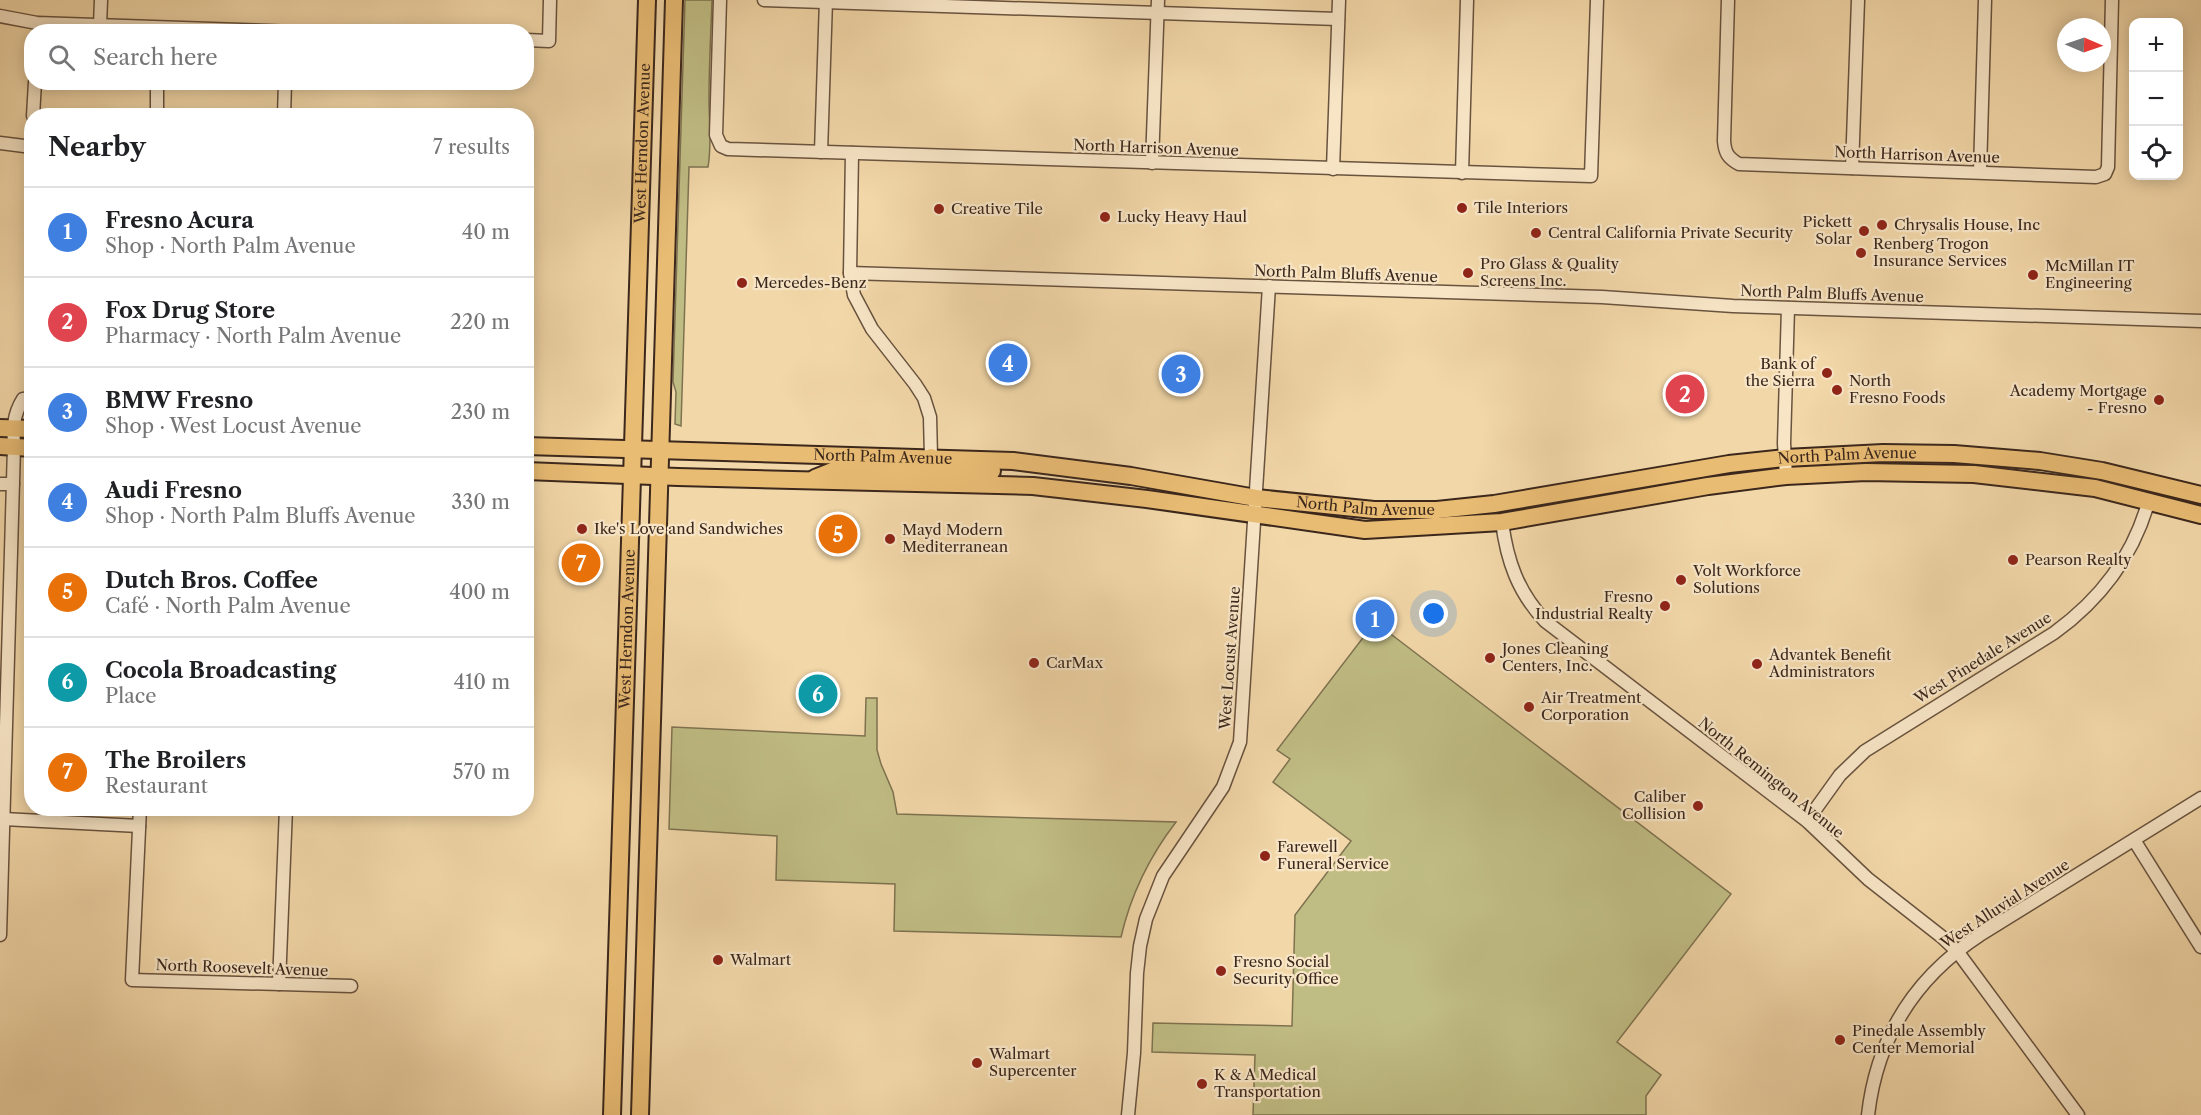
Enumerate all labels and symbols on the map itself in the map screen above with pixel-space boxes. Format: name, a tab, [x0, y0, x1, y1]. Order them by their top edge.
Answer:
north arrow	[2057, 18, 2111, 72]
street label: West Herndon Avenue	[630, 63, 654, 225]
street label: North Harrison Avenue	[1073, 135, 1239, 160]
street label: North Harrison Avenue	[1834, 142, 2000, 167]
place label: Tile Interiors	[1474, 198, 1568, 217]
place label: Creative Tile	[951, 199, 1043, 218]
marker: Tile Interiors	[1455, 201, 1469, 215]
marker: Creative Tile	[932, 202, 946, 216]
place label: Lucky Heavy Haul	[1117, 207, 1248, 226]
marker: Lucky Heavy Haul	[1098, 210, 1112, 224]
place label: Pickett Solar	[1803, 212, 1853, 248]
place label: Chrysalis House, Inc	[1894, 215, 2040, 234]
marker: Chrysalis House, Inc	[1875, 218, 1889, 232]
place label: Central California Private Security	[1548, 223, 1794, 242]
marker: Pickett Solar	[1857, 224, 1871, 238]
marker: Central California Private Security	[1529, 226, 1543, 240]
place label: Renberg Trogon Insurance Services	[1873, 234, 2007, 270]
marker: Renberg Trogon Insurance Services	[1854, 246, 1868, 260]
place label: Pro Glass & Quality Screens Inc.	[1480, 254, 1620, 290]
place label: McMillan IT Engineering	[2045, 256, 2135, 292]
street label: North Palm Bluffs Avenue	[1254, 261, 1438, 286]
marker: Pro Glass & Quality Screens Inc.	[1461, 266, 1475, 280]
marker: McMillan IT Engineering	[2026, 268, 2040, 282]
place label: Mercedes-Benz	[754, 273, 867, 292]
marker: Mercedes-Benz	[735, 276, 749, 290]
street label: North Palm Bluffs Avenue	[1740, 281, 1924, 306]
pin: 4	[988, 340, 1028, 386]
pin: 3	[1162, 352, 1200, 397]
place label: Bank of the Sierra	[1745, 354, 1817, 390]
marker: Bank of the Sierra	[1820, 366, 1834, 380]
place label: North Fresno Foods	[1849, 371, 1946, 407]
pin: 2	[1666, 372, 1704, 416]
place label: Academy Mortgage - Fresno	[2009, 381, 2147, 417]
marker: North Fresno Foods	[1830, 383, 1844, 397]
marker: Academy Mortgage - Fresno	[2152, 393, 2166, 407]
street label: North Palm Avenue	[1777, 443, 1917, 468]
street label: North Palm Avenue	[813, 445, 953, 468]
street label: North Palm Avenue	[1295, 492, 1435, 519]
pin: 5	[818, 512, 858, 556]
place label: Ike's Love and Sandwiches	[594, 519, 783, 538]
place label: Mayd Modern Mediterranean	[902, 520, 1009, 556]
marker: Ike's Love and Sandwiches	[575, 522, 589, 536]
marker: Mayd Modern Mediterranean	[883, 532, 897, 546]
pin: 7	[562, 540, 600, 586]
street label: West Herndon Avenue	[615, 549, 639, 711]
place label: Pearson Realty	[2025, 550, 2132, 569]
marker: Pearson Realty	[2006, 553, 2020, 567]
place label: Volt Workforce Solutions	[1692, 561, 1801, 597]
marker: Volt Workforce Solutions	[1674, 573, 1688, 587]
street label: West Locust Avenue	[1215, 586, 1244, 731]
place label: Fresno Industrial Realty	[1535, 587, 1654, 623]
pin: 1	[1356, 596, 1394, 642]
your location	[1419, 599, 1448, 628]
marker: Fresno Industrial Realty	[1658, 599, 1672, 613]
street label: West Pinedale Avenue	[1910, 608, 2055, 708]
place label: Jones Cleaning Centers, Inc.	[1500, 639, 1608, 675]
place label: Advantek Benefit Administrators	[1768, 645, 1892, 681]
marker: Jones Cleaning Centers, Inc.	[1483, 651, 1497, 665]
place label: CarMax	[1046, 653, 1103, 672]
marker: CarMax	[1027, 656, 1041, 670]
marker: Advantek Benefit Administrators	[1750, 657, 1764, 671]
pin: 6	[798, 672, 838, 716]
place label: Air Treatment Corporation	[1540, 688, 1642, 724]
marker: Air Treatment Corporation	[1522, 700, 1536, 714]
street label: North Remington Avenue	[1695, 713, 1848, 842]
place label: Caliber Collision	[1622, 787, 1687, 823]
marker: Caliber Collision	[1691, 799, 1705, 813]
place label: Farewell Funeral Service	[1277, 837, 1389, 873]
marker: Farewell Funeral Service	[1258, 849, 1272, 863]
street label: West Alluvial Avenue	[1936, 855, 2073, 953]
place label: Walmart	[729, 950, 792, 969]
place label: Fresno Social Security Office	[1233, 952, 1339, 988]
marker: Walmart	[711, 953, 725, 967]
street label: North Roosevelt Avenue	[155, 955, 329, 980]
marker: Fresno Social Security Office	[1214, 964, 1228, 978]
place label: Pinedale Assembly Center Memorial	[1852, 1021, 1986, 1057]
marker: Pinedale Assembly Center Memorial	[1833, 1033, 1847, 1047]
place label: Walmart Supercenter	[988, 1044, 1077, 1080]
marker: Walmart Supercenter	[970, 1056, 984, 1070]
place label: K & A Medical Transportation	[1214, 1065, 1321, 1101]
marker: K & A Medical Transportation	[1195, 1077, 1209, 1091]

